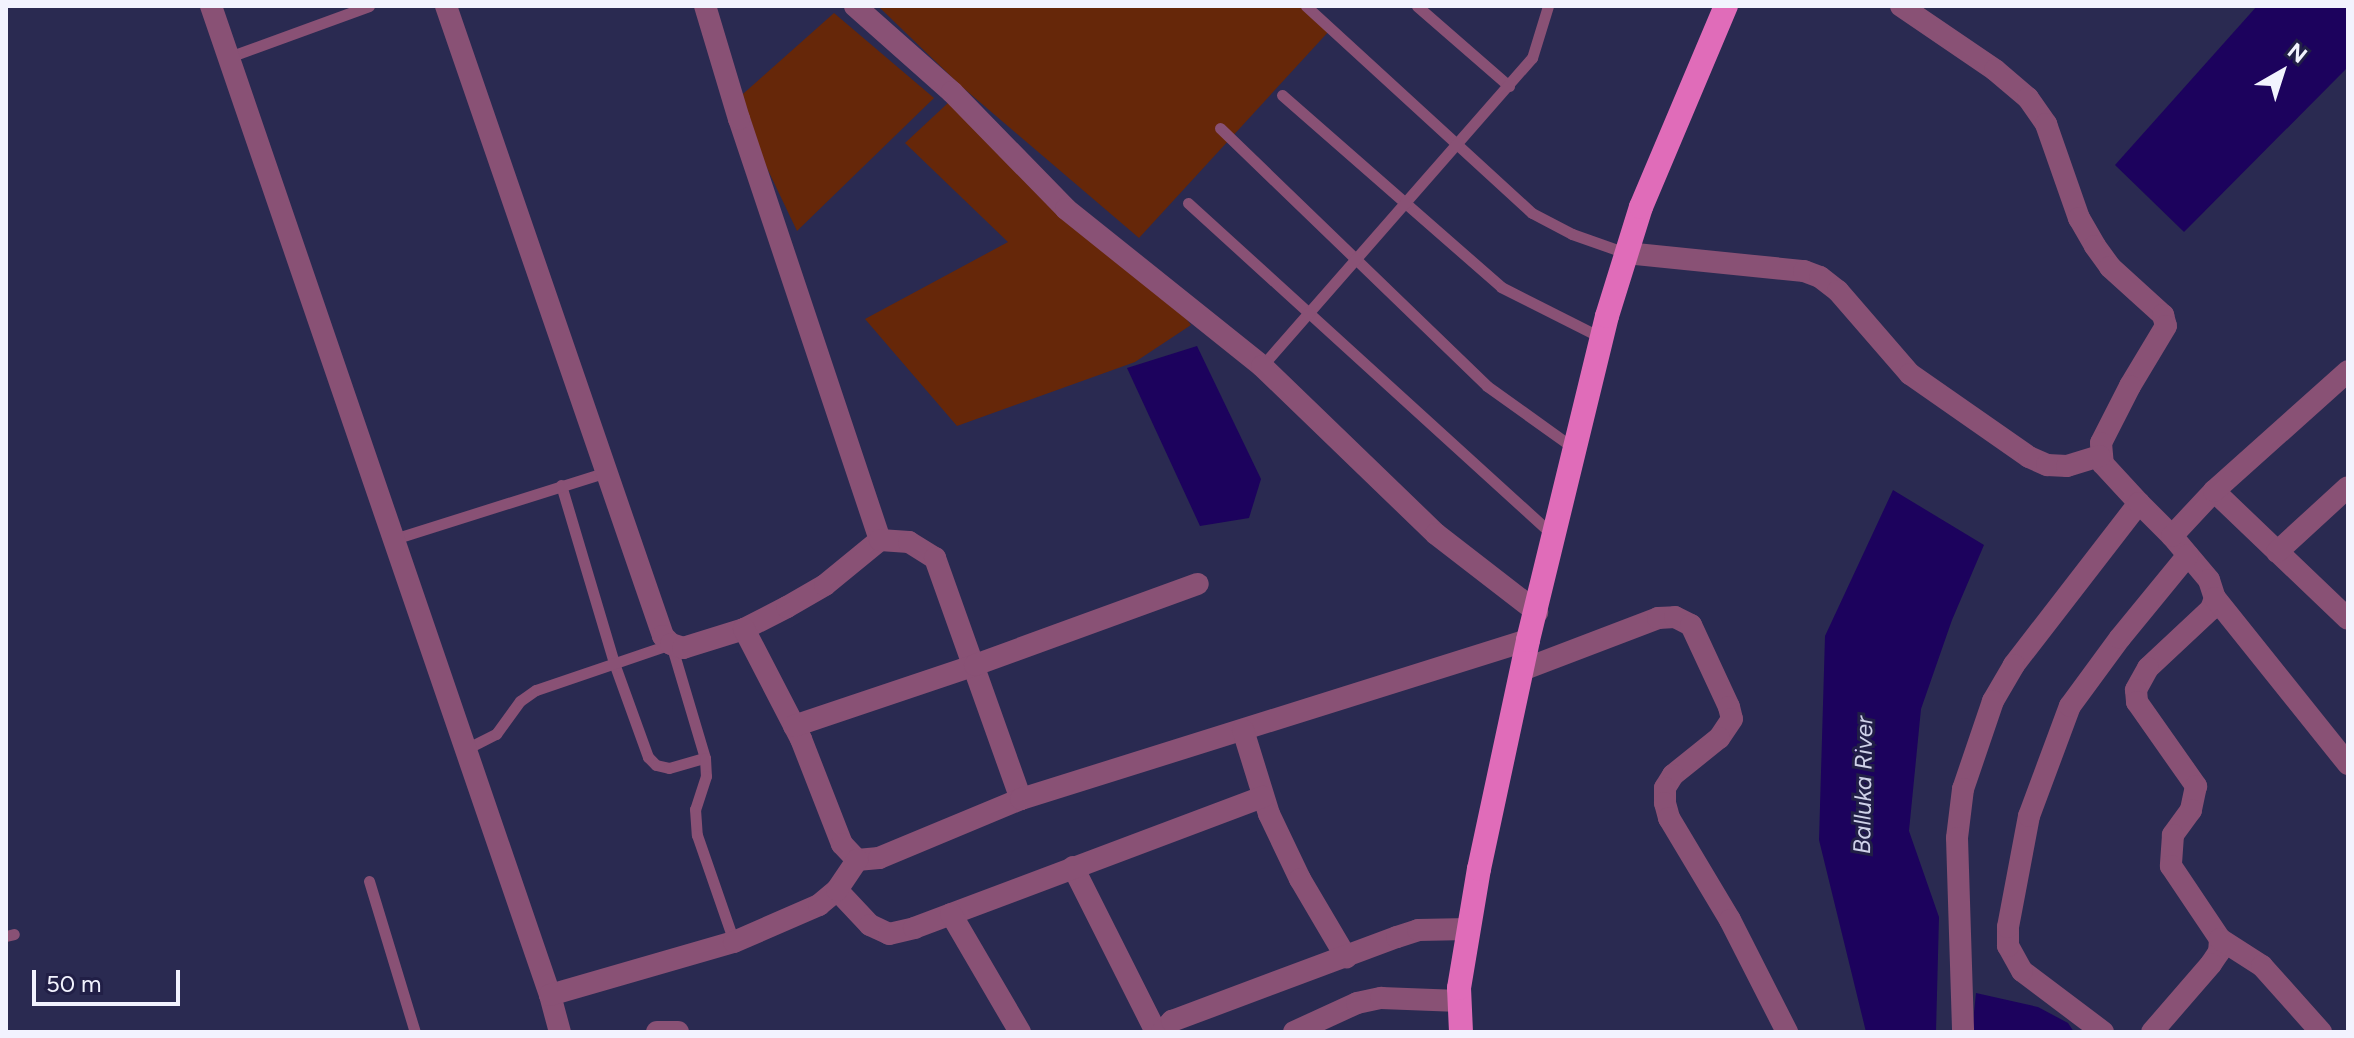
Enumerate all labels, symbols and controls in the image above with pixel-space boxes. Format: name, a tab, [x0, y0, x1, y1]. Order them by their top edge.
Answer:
north arrow	[2242, 32, 2322, 112]
text: N	[2282, 37, 2313, 69]
water label: Balluka River	[1847, 716, 1879, 854]
scale bar	[36, 954, 184, 1004]
text: 50 m	[46, 969, 102, 998]

